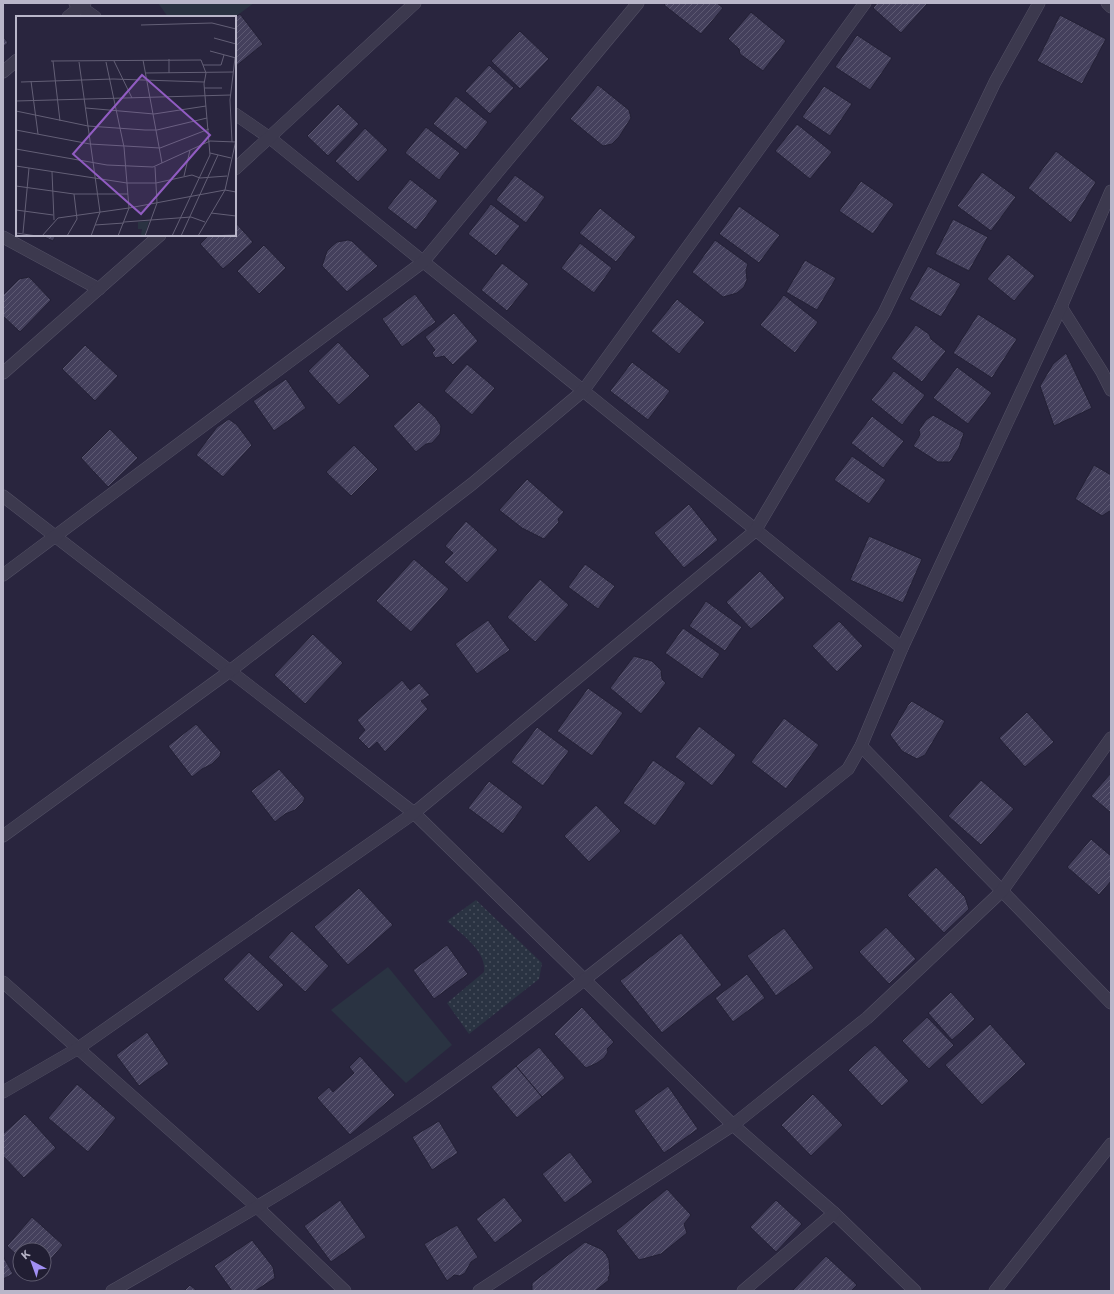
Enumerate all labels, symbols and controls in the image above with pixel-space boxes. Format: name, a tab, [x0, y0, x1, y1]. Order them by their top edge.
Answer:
inset map	[16, 16, 236, 236]
north arrow	[12, 1242, 52, 1282]
text: K	[18, 1246, 33, 1262]

